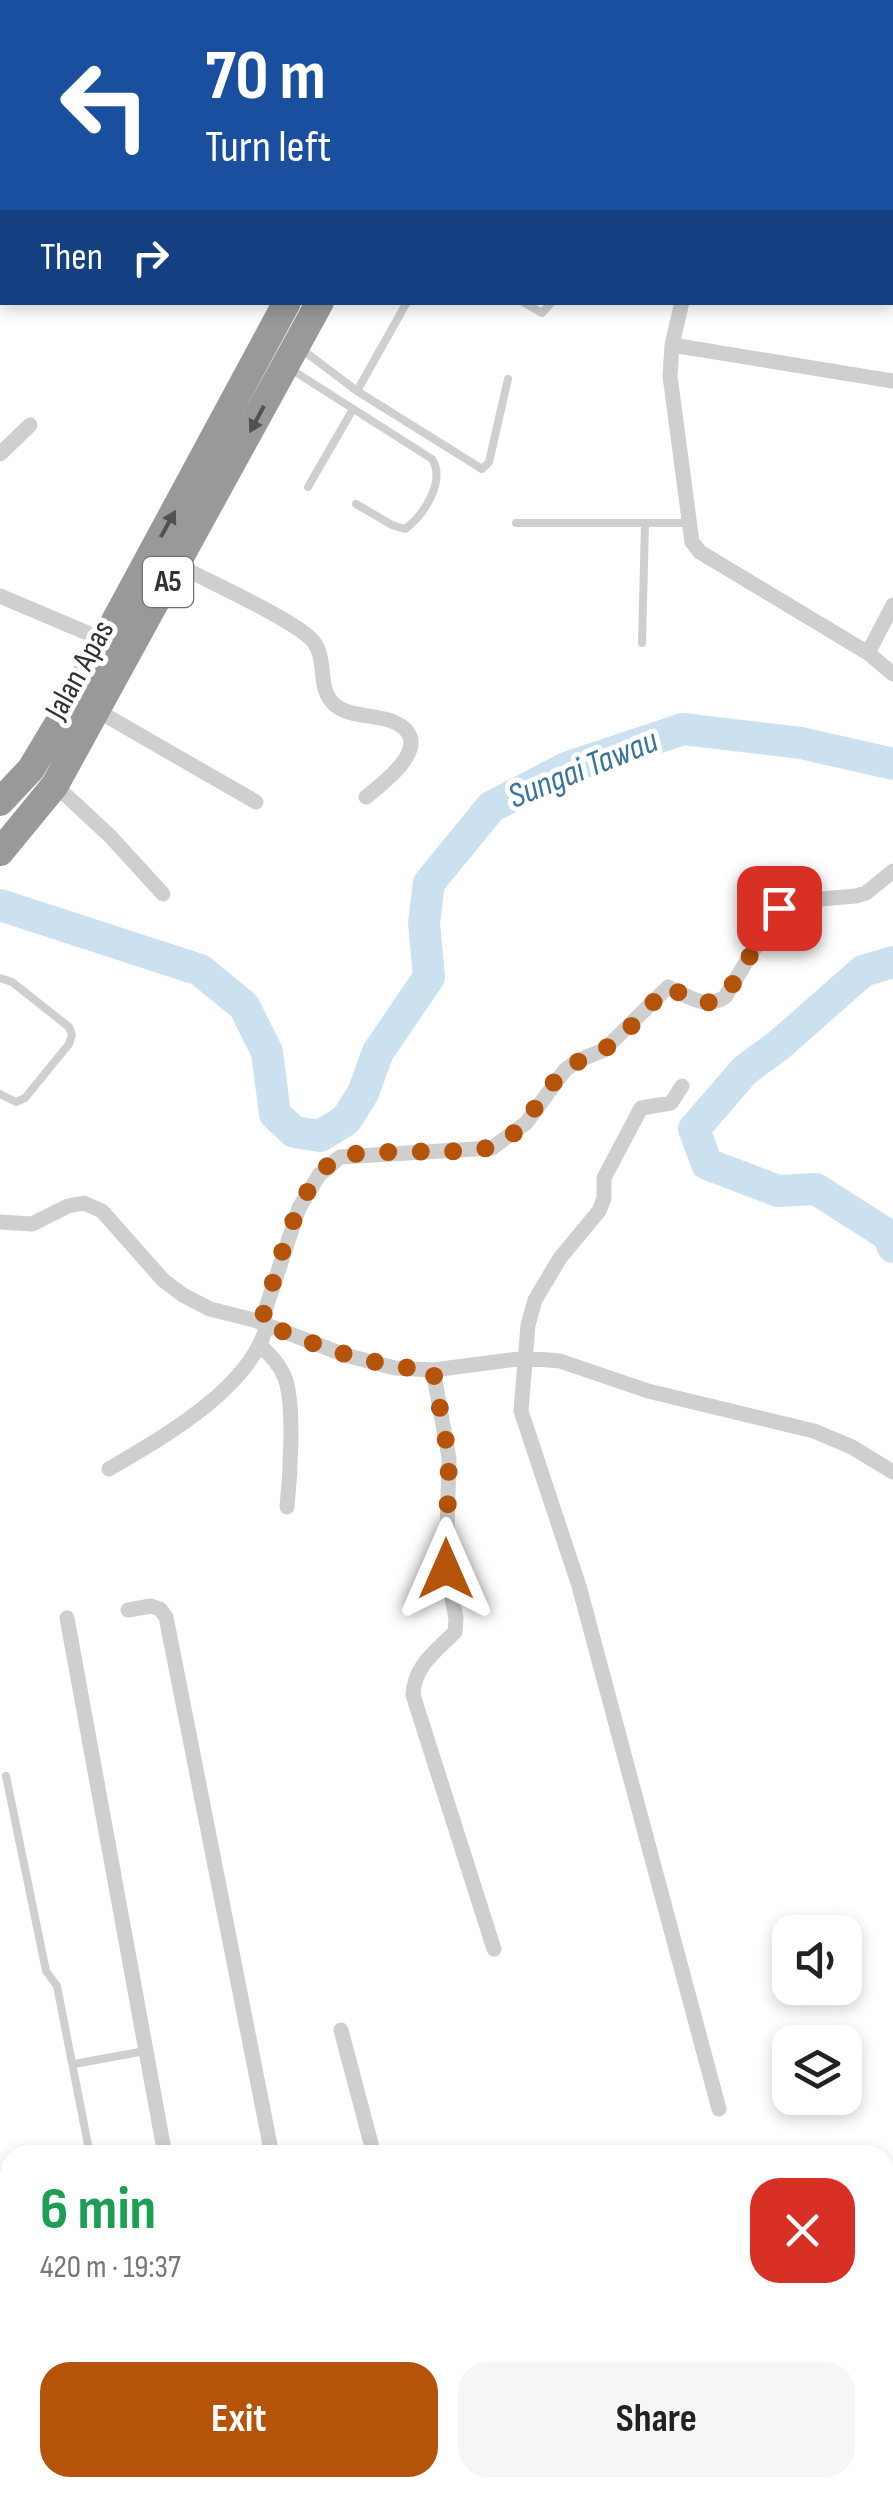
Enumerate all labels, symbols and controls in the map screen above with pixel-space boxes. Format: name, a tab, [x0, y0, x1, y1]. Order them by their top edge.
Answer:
text: 70 m	[205, 35, 326, 119]
icon: left	[40, 40, 170, 170]
text: Turn left	[205, 120, 331, 175]
icon: right	[123, 230, 178, 285]
text: Then	[40, 235, 103, 280]
one-way arrow	[248, 404, 265, 433]
one-way arrow	[159, 510, 176, 539]
road number: A5	[143, 557, 193, 607]
street label: Jalan Apas	[36, 614, 123, 727]
water label: Sungai Tawau	[502, 719, 665, 818]
pin	[737, 866, 822, 951]
icon: arrive	[752, 881, 807, 936]
position arrow	[394, 1517, 498, 1621]
map controls	[772, 1915, 862, 2115]
button: sound	[772, 1915, 862, 2005]
button: layers	[772, 2025, 862, 2115]
text: 6 min	[40, 2174, 156, 2246]
button: close	[750, 2178, 855, 2283]
text: 420 m · 19:37	[40, 2248, 181, 2287]
button: Exit	[40, 2362, 438, 2477]
button: Share	[458, 2362, 855, 2477]

